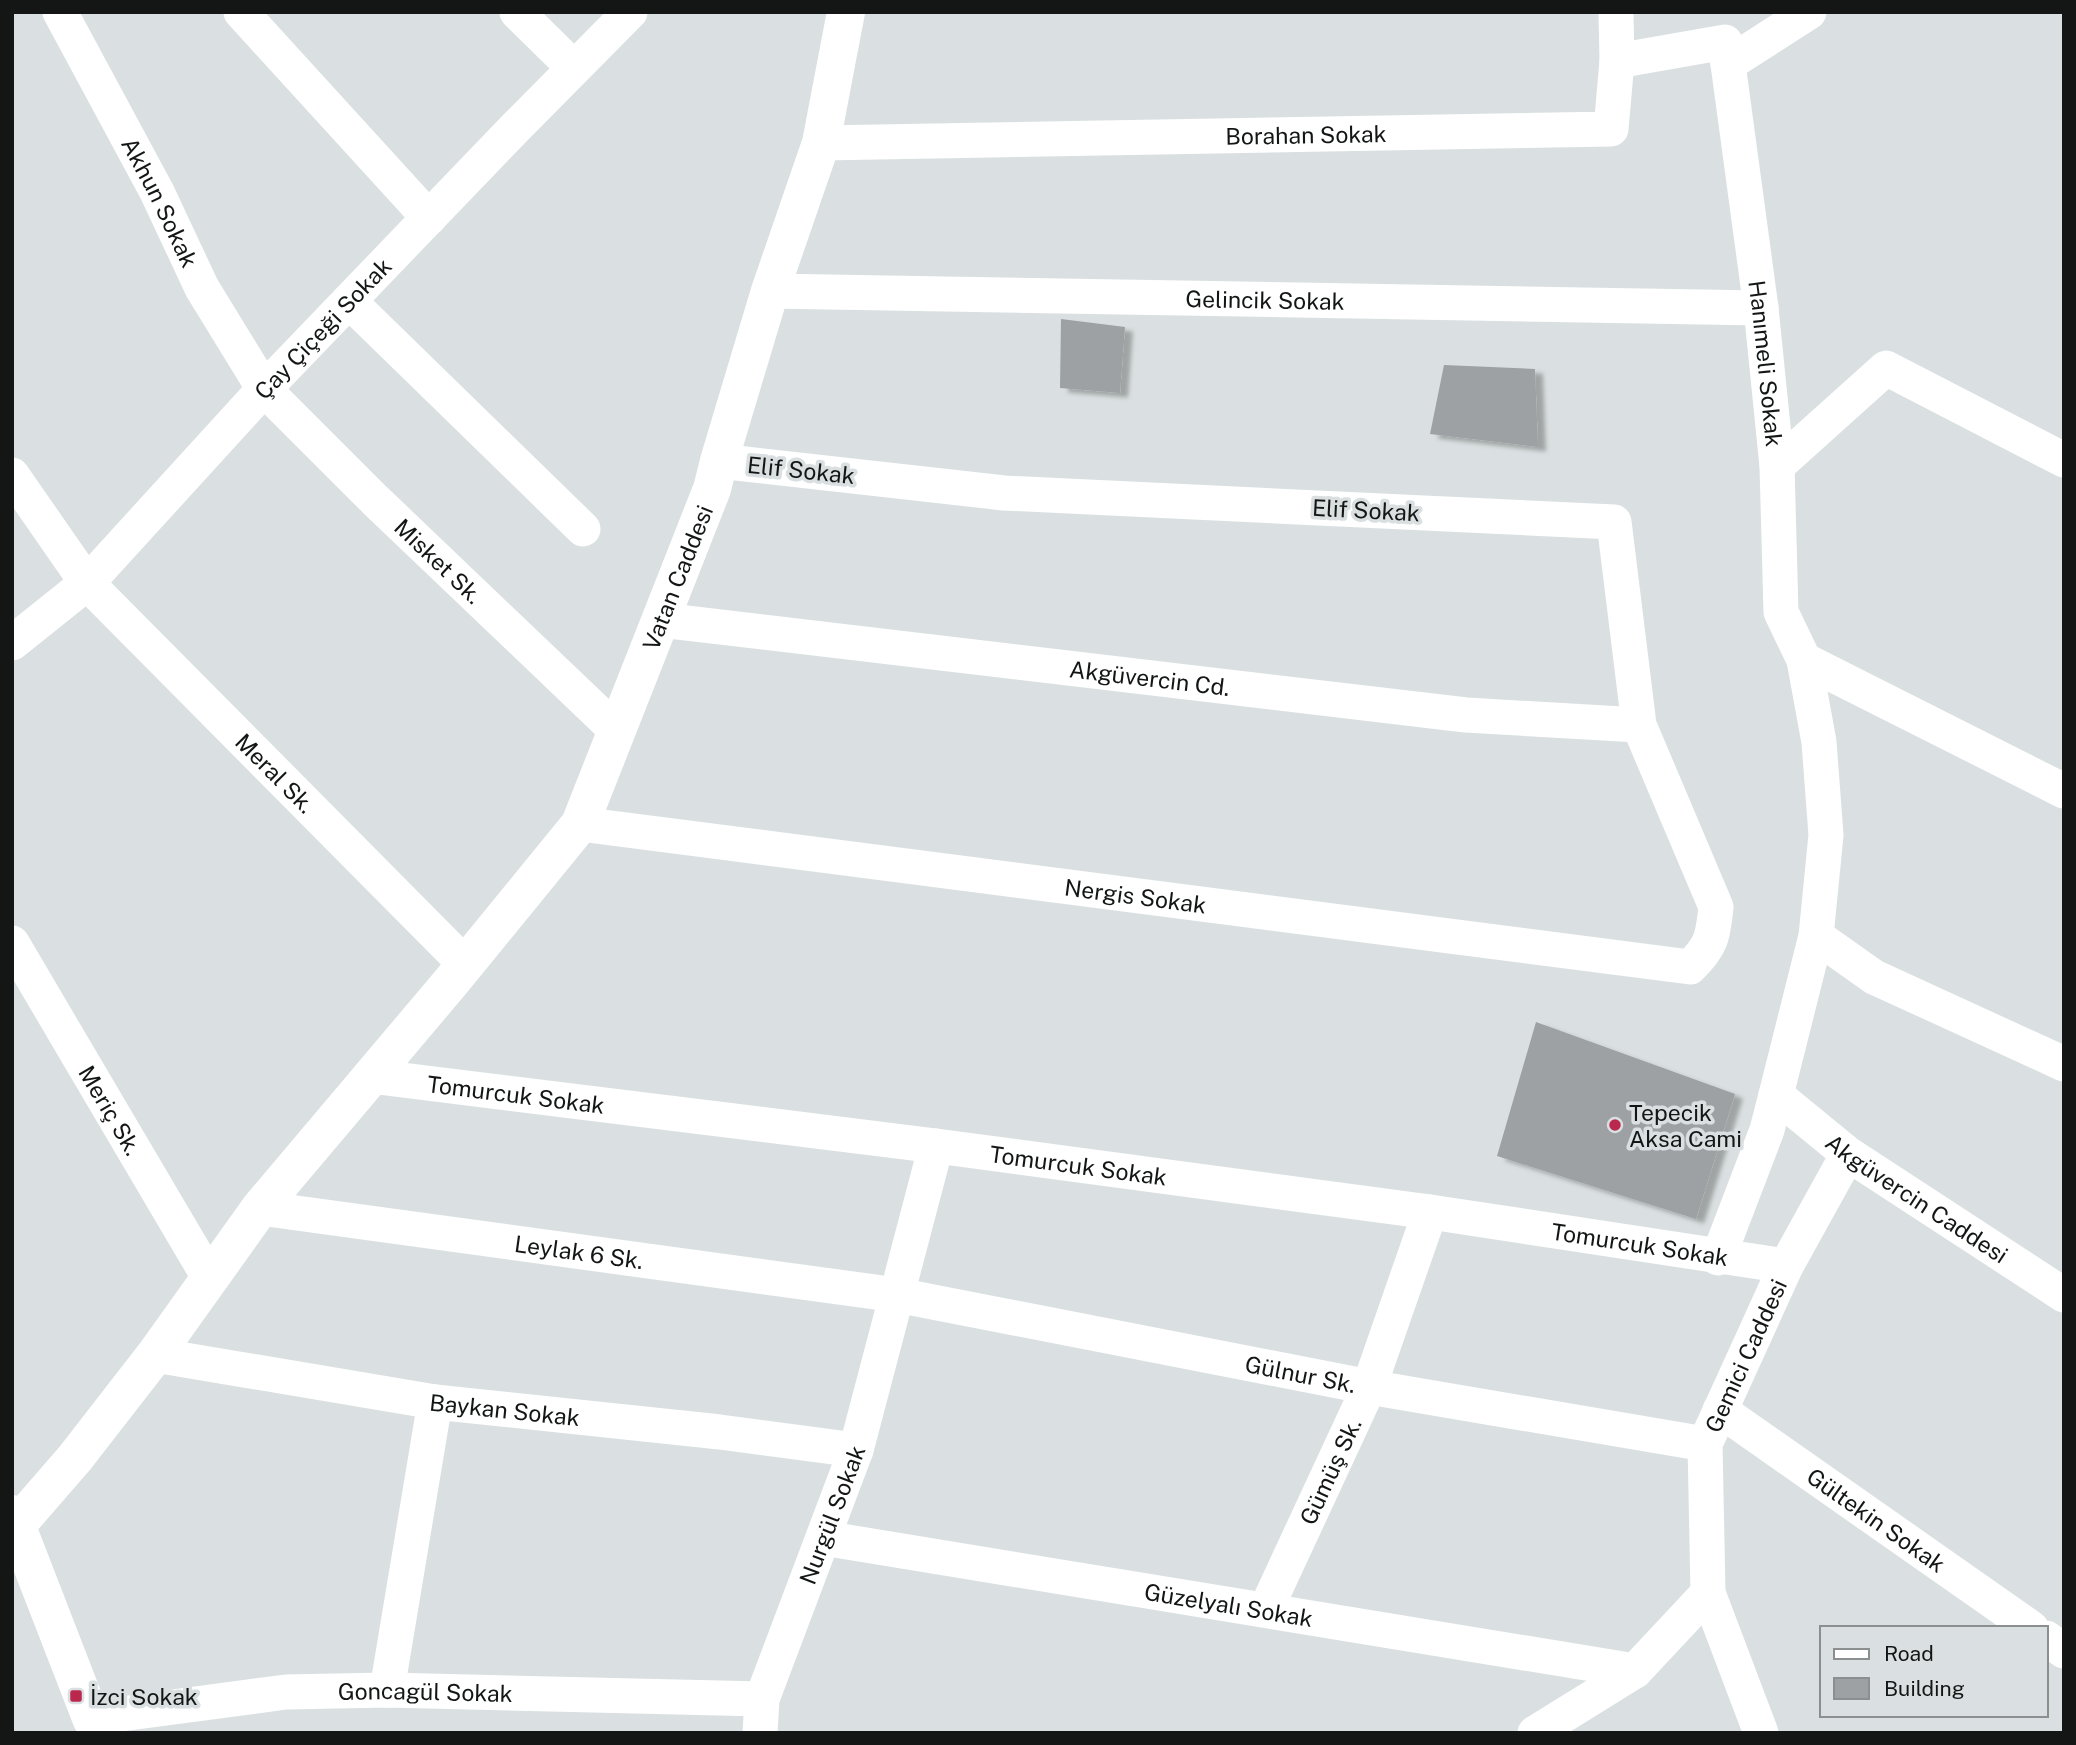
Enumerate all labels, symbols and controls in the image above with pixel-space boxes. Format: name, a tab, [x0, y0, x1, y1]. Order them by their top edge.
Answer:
street label: Borahan Sokak	[1225, 119, 1387, 149]
street label: Akhun Sokak	[117, 133, 204, 271]
street label: Çay Çiçeği Sokak	[248, 252, 396, 404]
street label: Hanımeli Sokak	[1744, 278, 1788, 448]
street label: Gelincik Sokak	[1185, 285, 1345, 314]
street label: Elif Sokak	[746, 451, 856, 489]
street label: Elif Sokak	[1311, 494, 1421, 526]
street label: Vatan Caddesi	[636, 501, 718, 654]
street label: Misket Sk.	[389, 513, 488, 609]
street label: Akgüvercin Cd.	[1068, 655, 1231, 701]
street label: Meral Sk.	[230, 728, 320, 818]
street label: Nergis Sokak	[1063, 873, 1208, 918]
street label: Meriç Sk.	[74, 1060, 147, 1160]
street label: Tomurcuk Sokak	[426, 1070, 606, 1118]
place label: Tepecik Aksa Cami	[1629, 1099, 1742, 1152]
marker: Tepecik Aksa Cami	[1607, 1117, 1623, 1133]
street label: Akgüvercin Caddesi	[1821, 1128, 2013, 1268]
street label: Tomurcuk Sokak	[988, 1140, 1169, 1190]
street label: Tomurcuk Sokak	[1550, 1217, 1730, 1271]
street label: Leylak 6 Sk.	[513, 1229, 645, 1274]
street label: Gemici Caddesi	[1699, 1275, 1792, 1436]
street label: Gülnur Sk.	[1243, 1350, 1358, 1398]
street label: Baykan Sokak	[428, 1388, 581, 1431]
street label: Gümüş Sk.	[1294, 1414, 1366, 1529]
street label: Nurgül Sokak	[793, 1441, 870, 1588]
street label: Gültekin Sokak	[1802, 1462, 1951, 1577]
street label: Güzelyalı Sokak	[1142, 1577, 1315, 1632]
legend	[1820, 1626, 2048, 1717]
text: Road	[1884, 1641, 1934, 1666]
street label: Goncagül Sokak	[337, 1676, 513, 1707]
text: Building	[1884, 1676, 1965, 1701]
place label: İzci Sokak	[90, 1683, 198, 1710]
marker: İzci Sokak	[68, 1688, 84, 1704]

